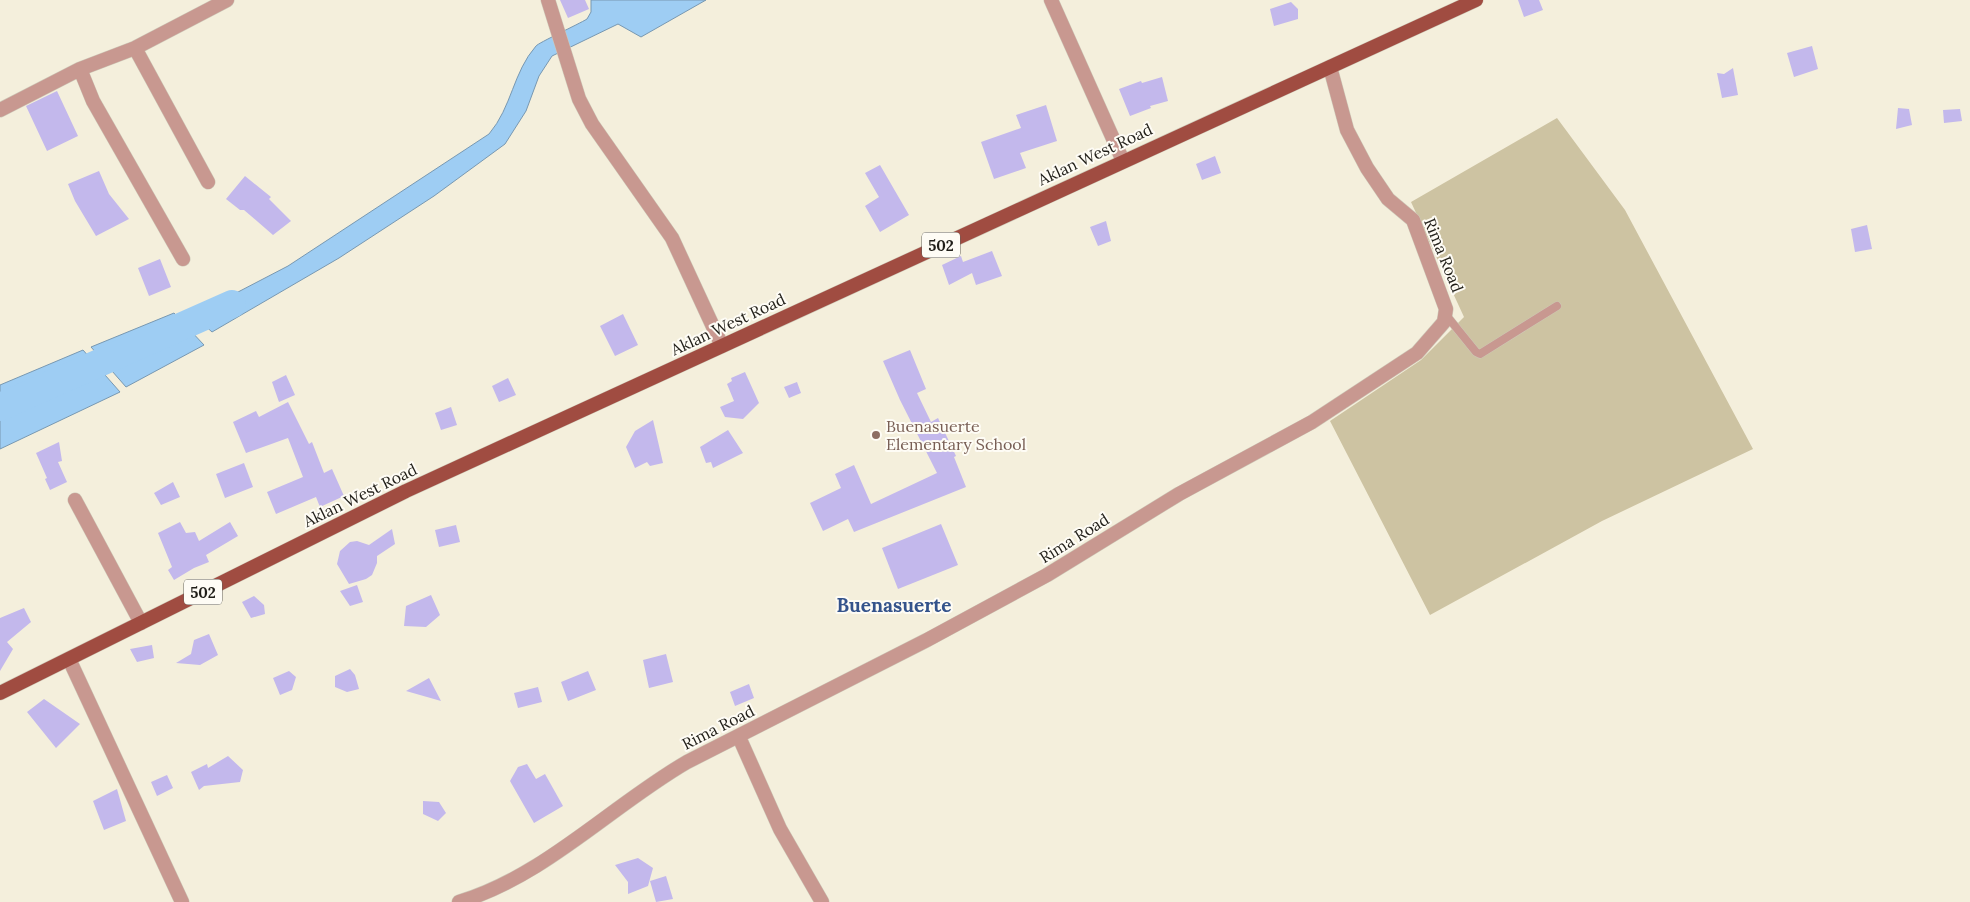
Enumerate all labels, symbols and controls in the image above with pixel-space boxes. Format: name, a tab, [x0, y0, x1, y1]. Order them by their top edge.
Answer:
street label: Aklan West Road	[1034, 119, 1156, 190]
street label: Rima Road	[1420, 215, 1468, 296]
road number: 502	[922, 232, 960, 258]
street label: Aklan West Road	[667, 289, 789, 360]
place label: Buenasuerte Elementary School	[886, 416, 1026, 454]
marker: Buenasuerte Elementary School	[870, 429, 882, 441]
street label: Aklan West Road	[299, 459, 421, 532]
street label: Rima Road	[1035, 509, 1113, 567]
road number: 502	[184, 580, 222, 604]
district label: Buenasuerte	[837, 593, 951, 617]
street label: Rima Road	[679, 700, 758, 754]

